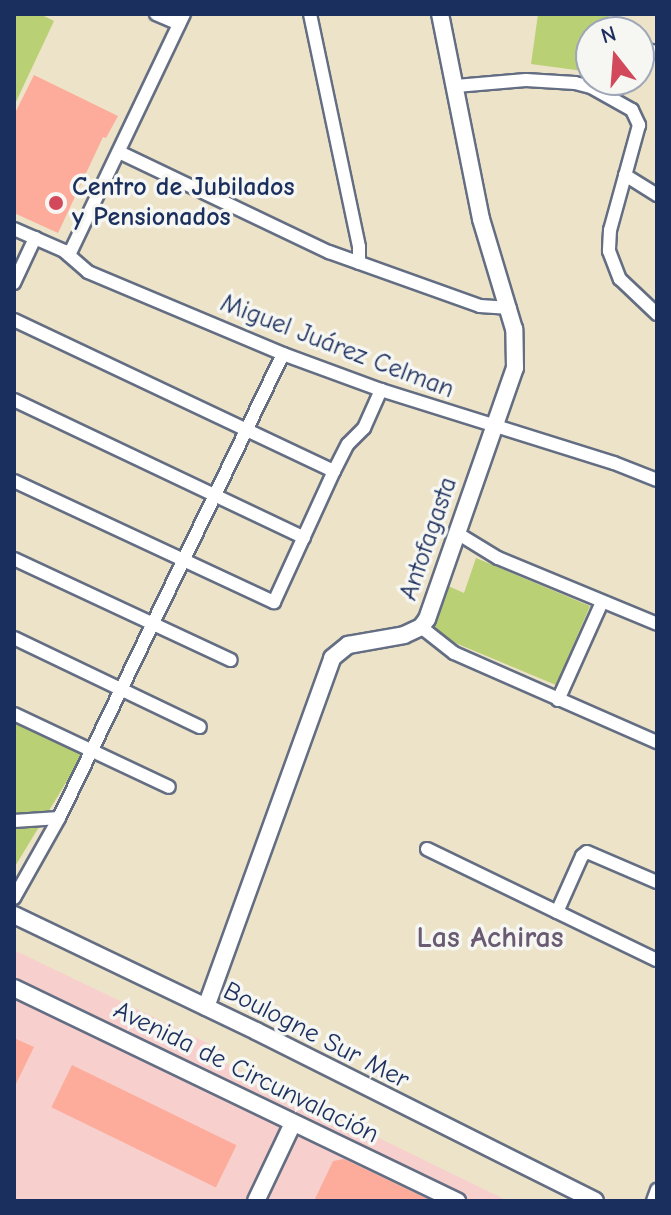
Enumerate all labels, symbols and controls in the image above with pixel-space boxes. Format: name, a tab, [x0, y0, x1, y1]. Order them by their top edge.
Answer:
north arrow	[575, 16, 655, 96]
text: N	[598, 20, 619, 49]
place label: Centro de Jubilados y Pensionados	[72, 172, 295, 234]
marker: Centro de Jubilados y Pensionados	[47, 194, 65, 212]
street label: Miguel Juárez Celman	[216, 288, 458, 406]
street label: Antofagasta	[393, 473, 465, 605]
district label: Las Achiras	[416, 920, 564, 956]
street label: Boulogne Sur Mer	[218, 976, 414, 1096]
street label: Avenida de Circunvalación	[108, 995, 384, 1151]

